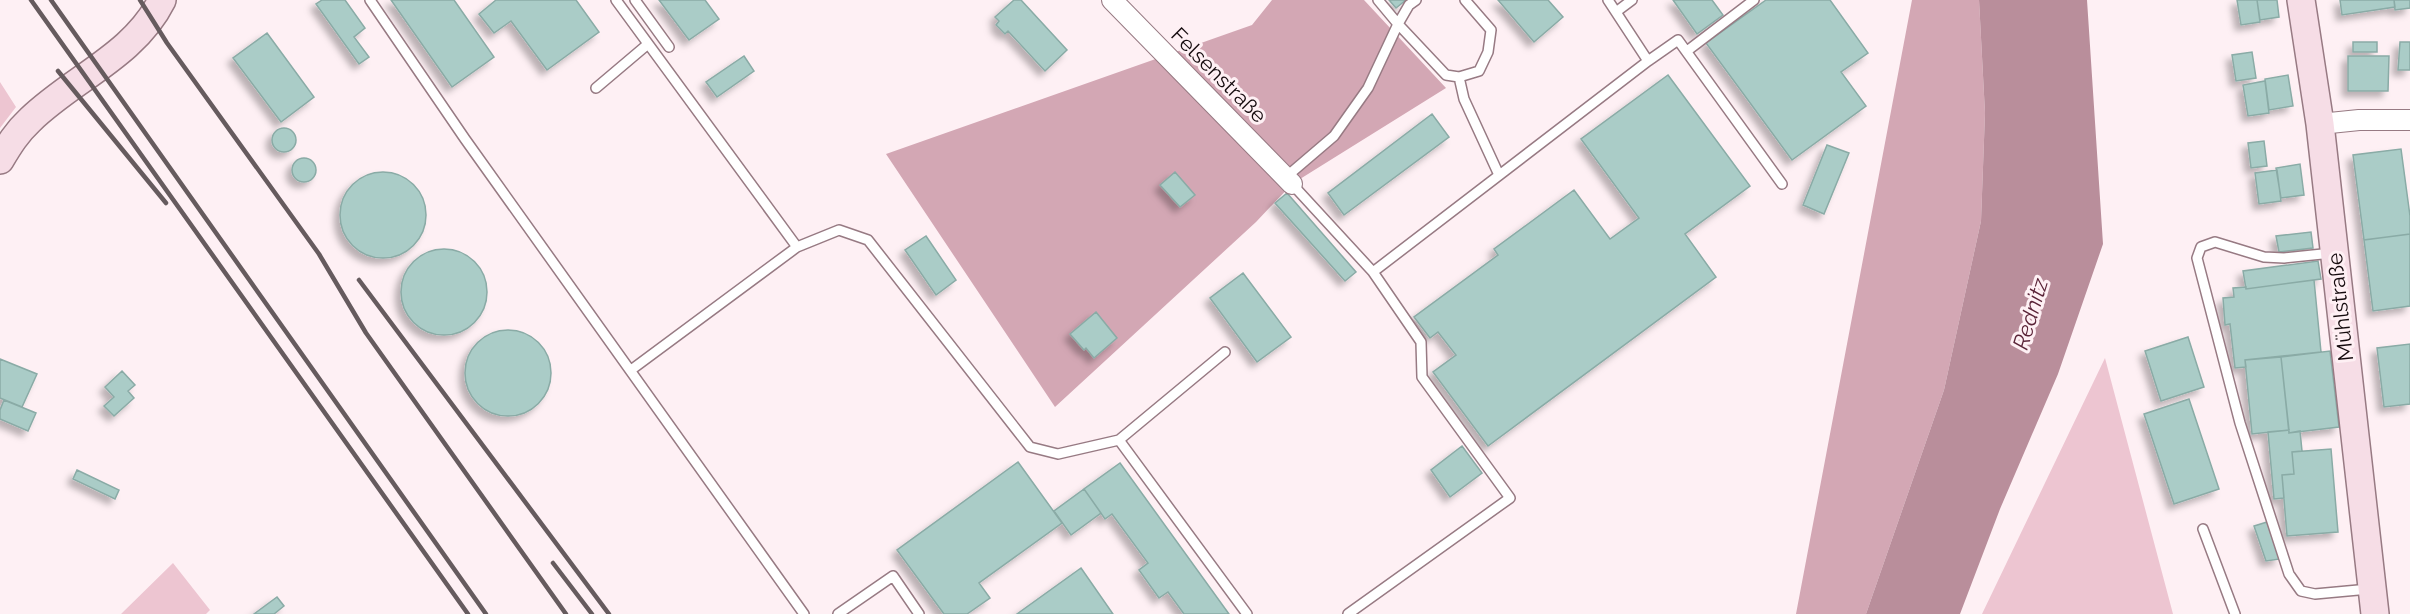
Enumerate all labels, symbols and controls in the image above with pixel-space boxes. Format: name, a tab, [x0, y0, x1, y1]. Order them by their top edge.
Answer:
street label: Felsenstraße	[1166, 22, 1272, 128]
street label: Mühlstraße	[2322, 252, 2358, 362]
water label: Rednitz	[2007, 275, 2053, 353]

